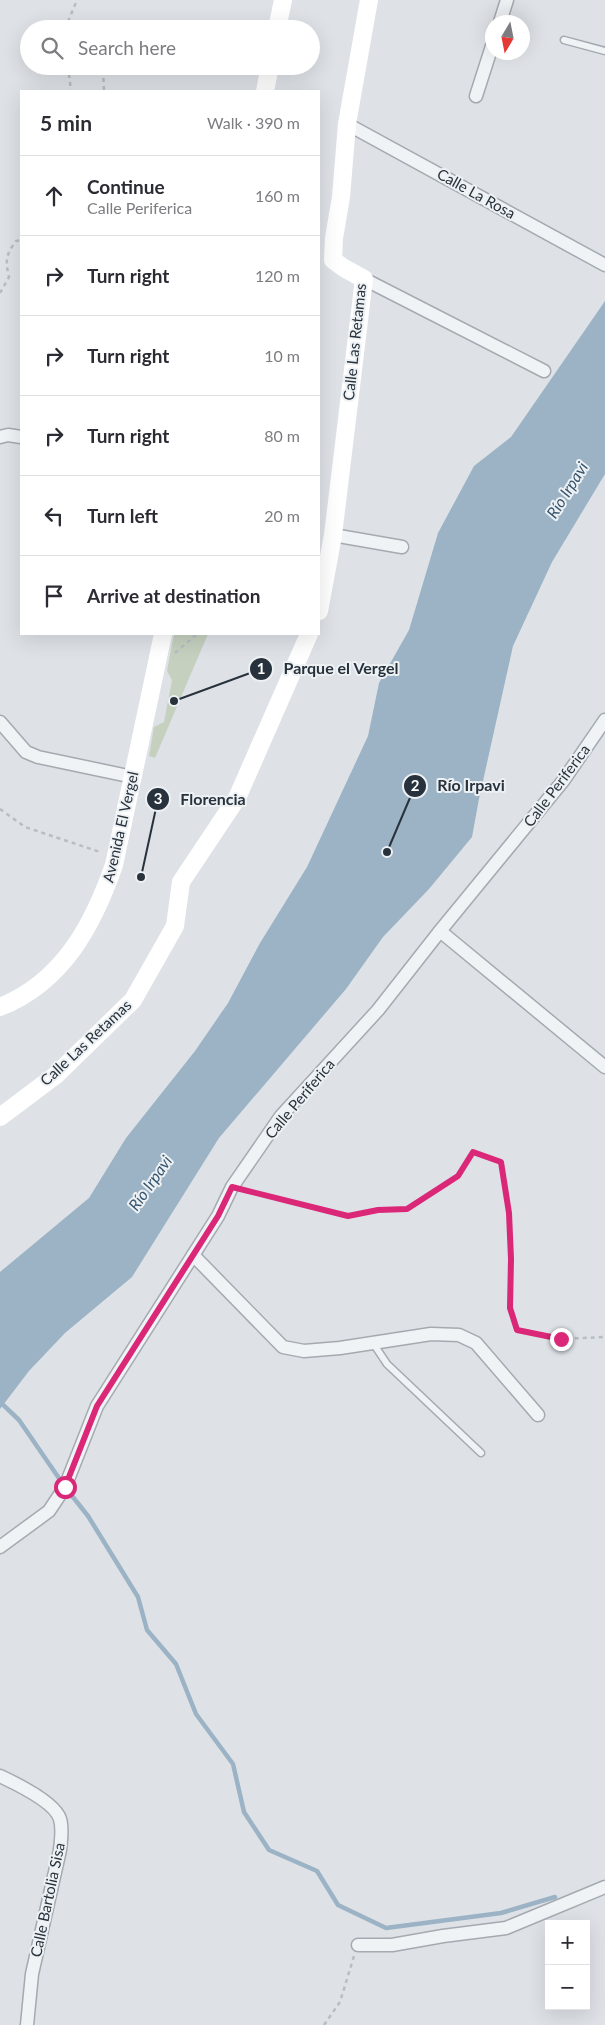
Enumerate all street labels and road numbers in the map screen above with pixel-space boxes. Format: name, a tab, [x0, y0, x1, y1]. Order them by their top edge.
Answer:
street label: Calle La Rosa	[434, 164, 519, 222]
street label: Calle Las Retamas	[339, 282, 369, 401]
street label: Calle Periferica	[519, 741, 593, 830]
street label: Avenida El Vergel	[98, 769, 142, 884]
street label: Calle Las Retamas	[36, 996, 135, 1089]
street label: Calle Periferica	[261, 1055, 338, 1142]
street label: Calle Bartolia Sisa	[26, 1841, 68, 1959]

